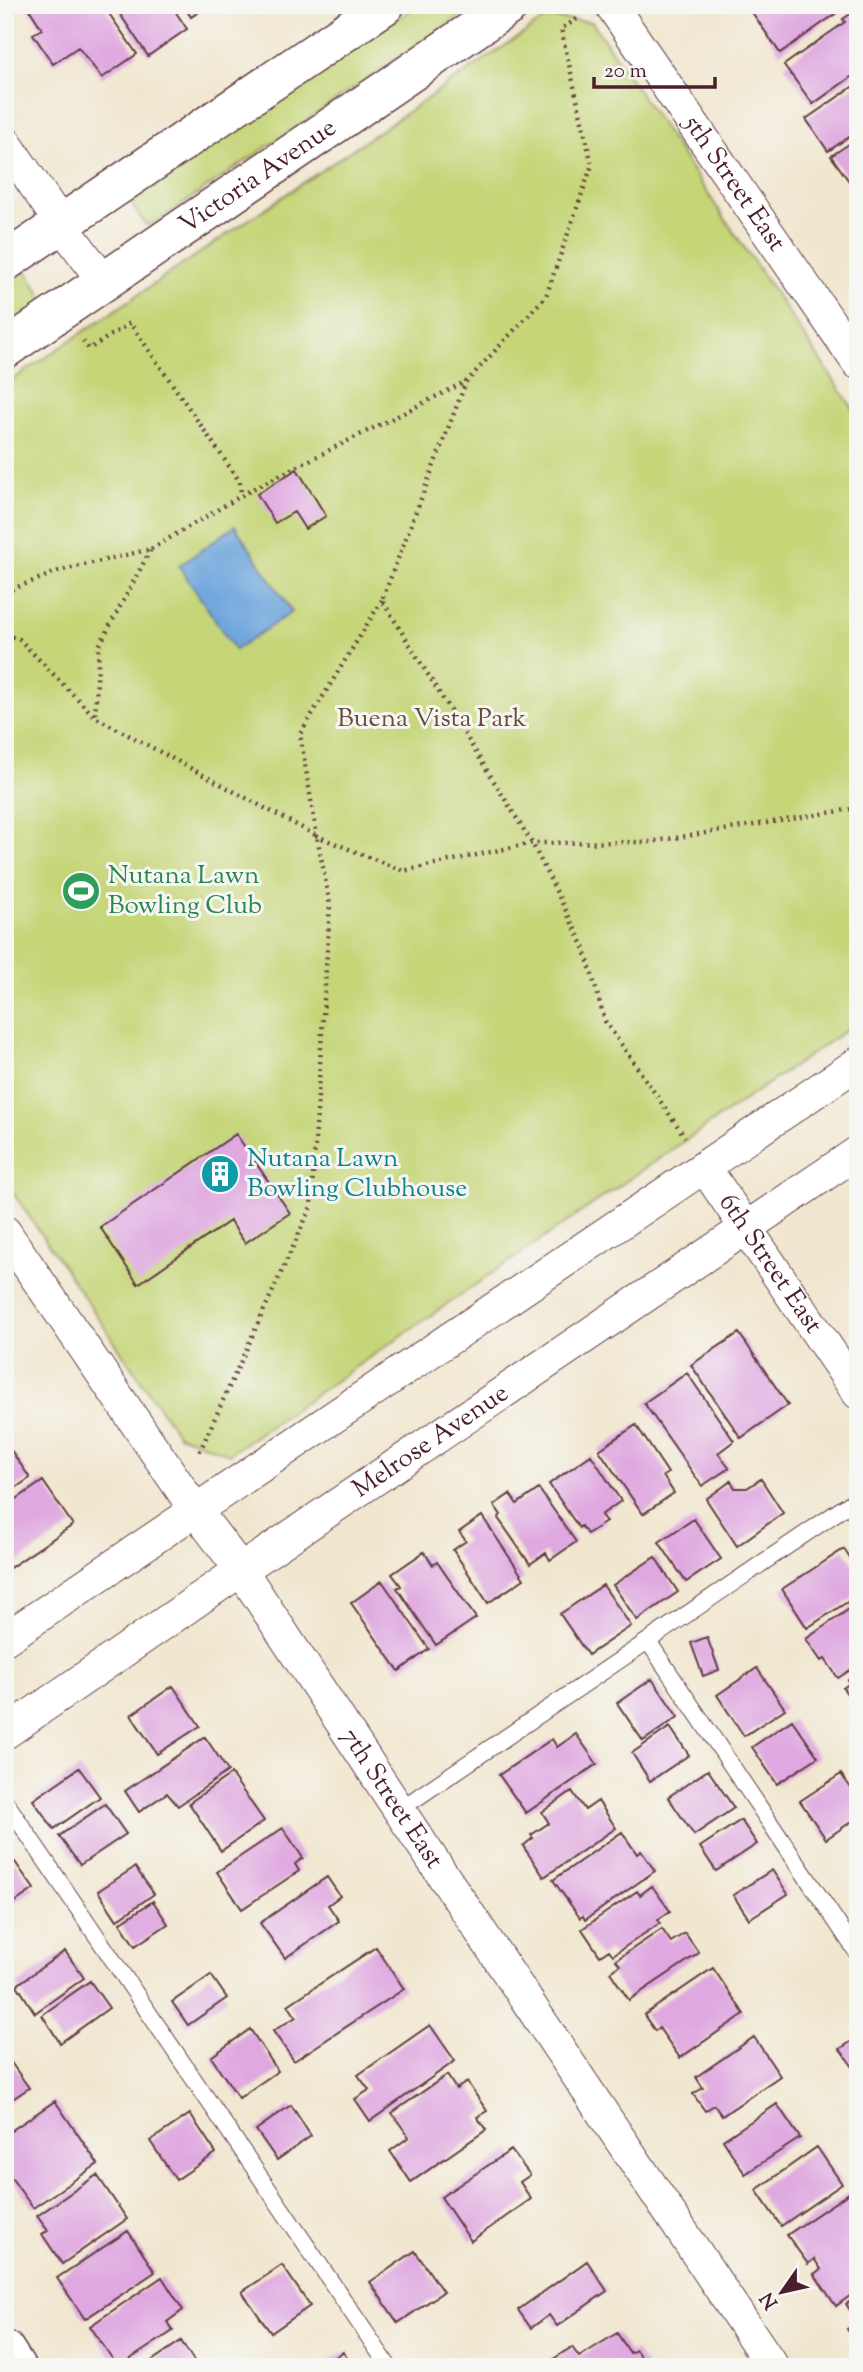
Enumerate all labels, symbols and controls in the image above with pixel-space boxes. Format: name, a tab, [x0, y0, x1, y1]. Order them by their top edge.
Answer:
scale bar	[594, 46, 714, 90]
text: 20 m	[604, 57, 647, 87]
street label: 5th Street East	[673, 106, 794, 259]
street label: Victoria Avenue	[172, 110, 344, 244]
park label: Buena Vista Park	[337, 701, 527, 738]
place label: Nutana Lawn Bowling Club	[108, 858, 262, 925]
sports icon: Nutana Lawn Bowling Club	[60, 870, 102, 912]
place label: Nutana Lawn Bowling Clubhouse	[247, 1141, 467, 1208]
building icon: Nutana Lawn Bowling Clubhouse	[199, 1153, 241, 1195]
street label: 6th Street East	[709, 1186, 831, 1341]
street label: Melrose Avenue	[345, 1375, 516, 1508]
street label: 7th Street East	[331, 1721, 452, 1876]
north arrow	[748, 2256, 818, 2326]
text: N	[755, 2286, 785, 2314]

